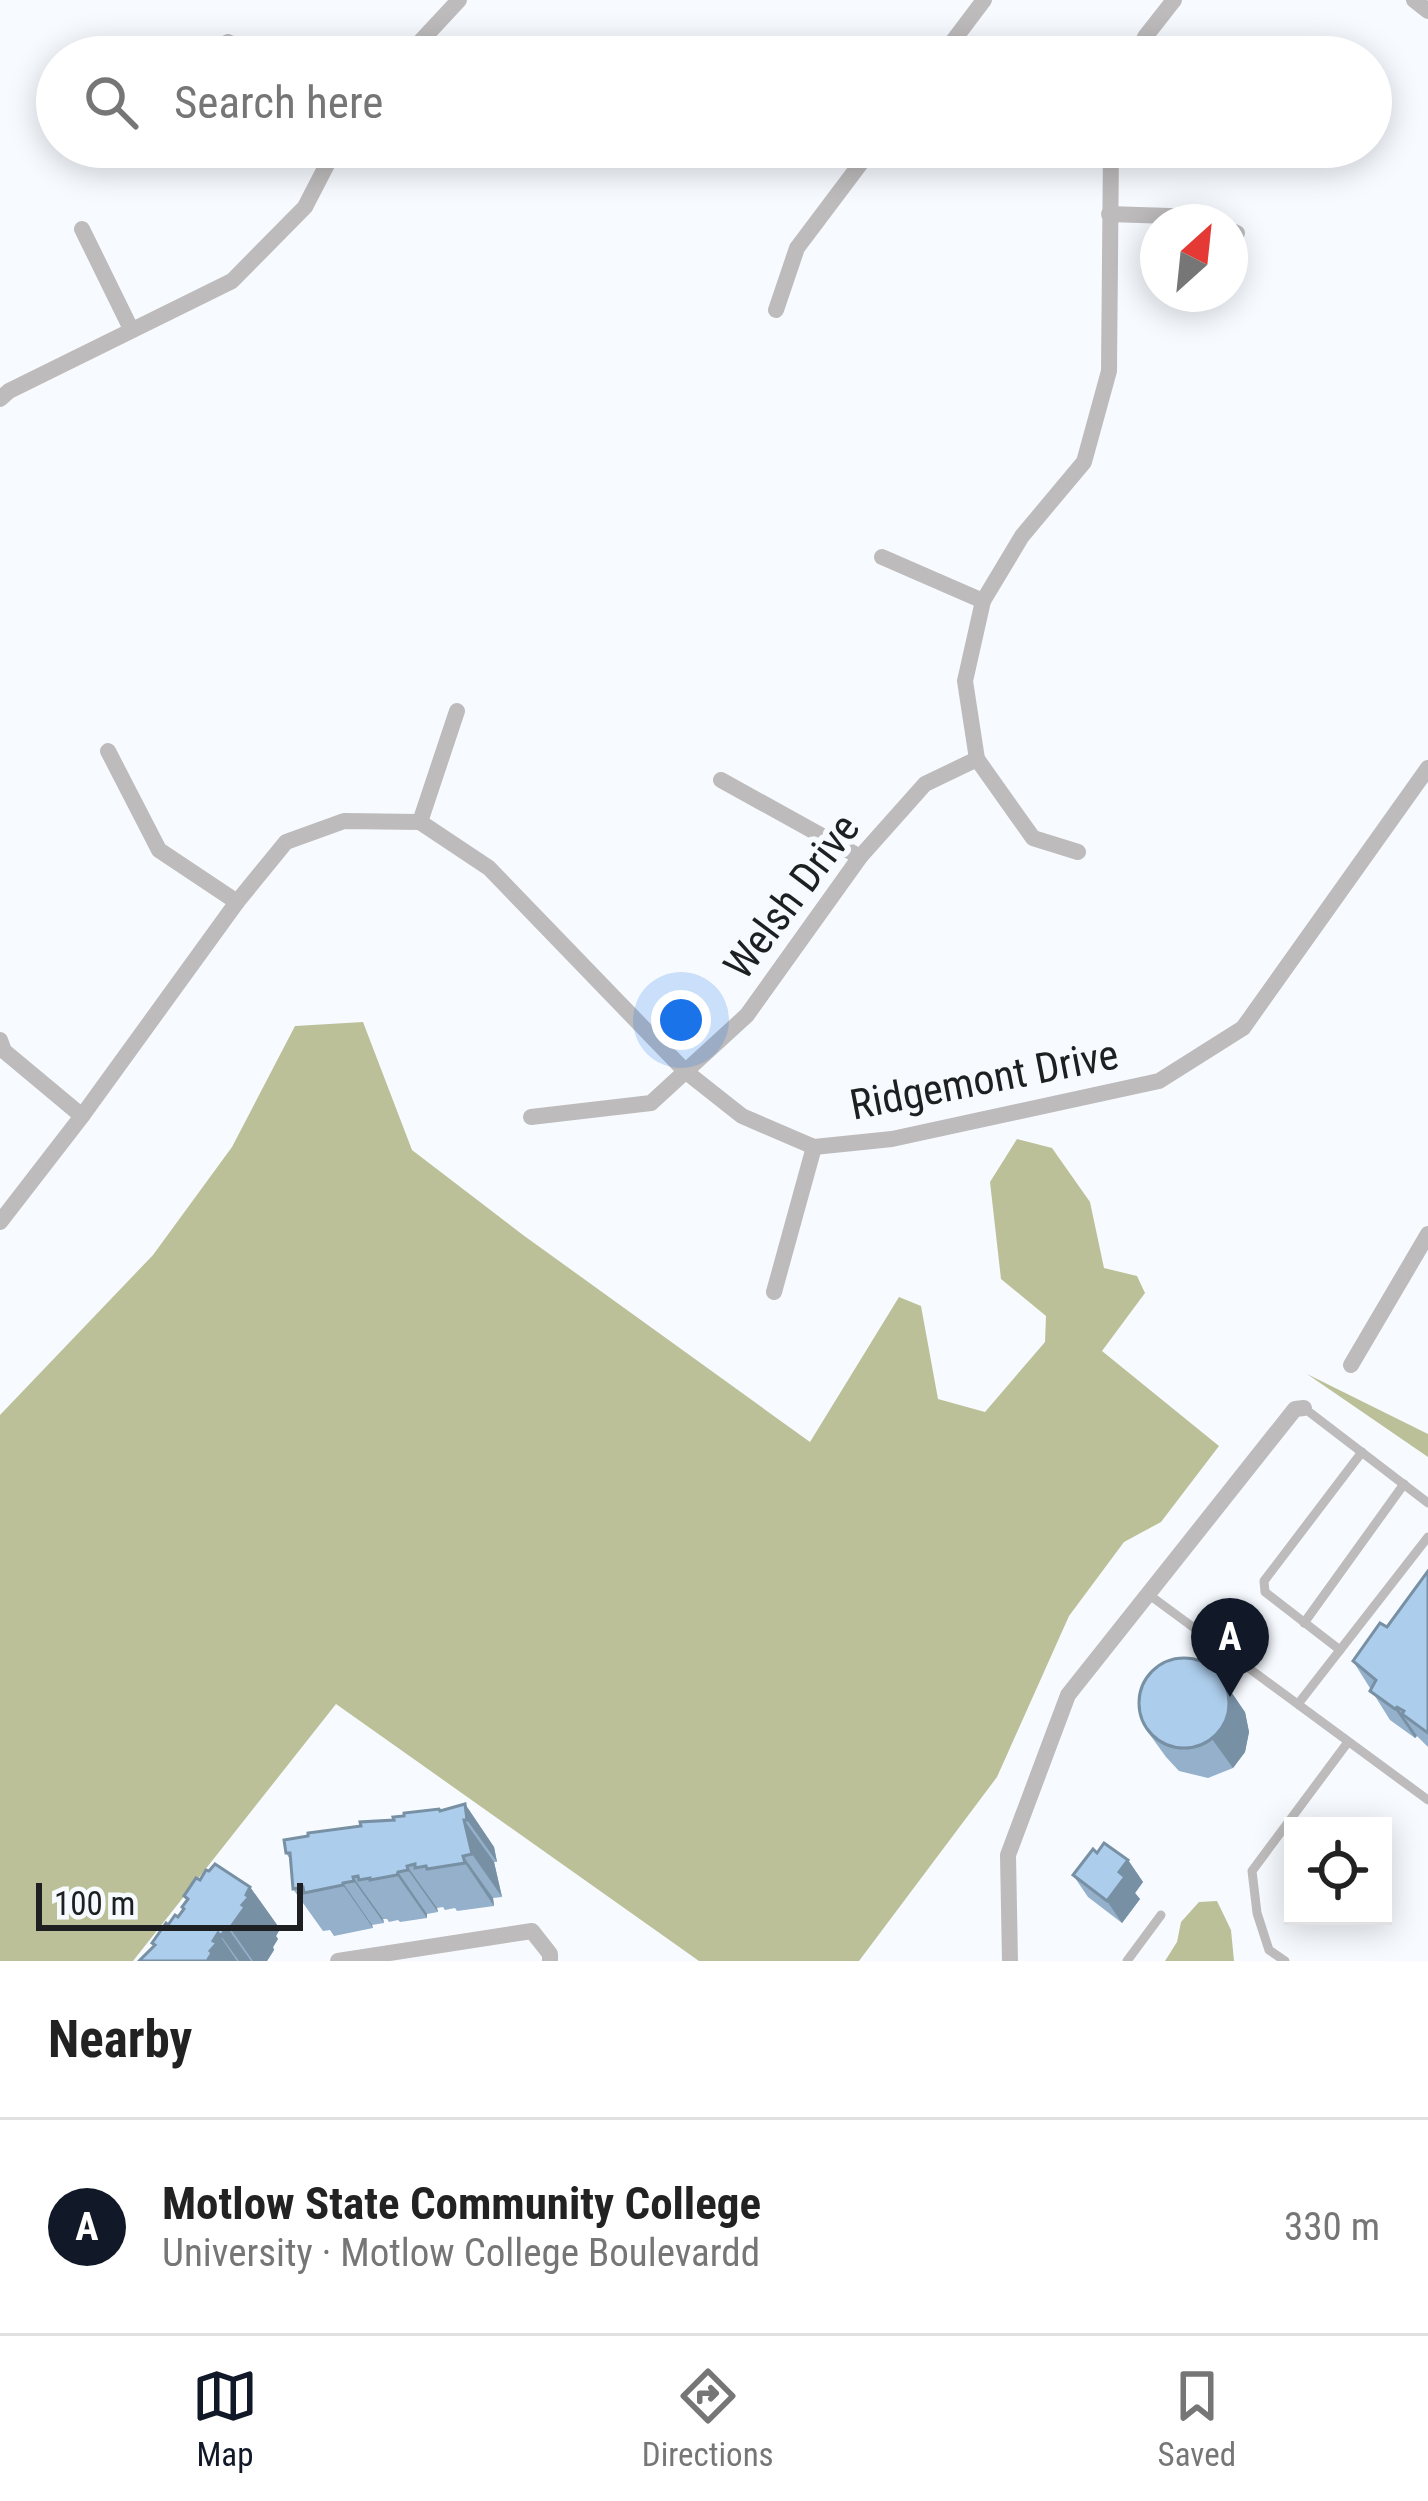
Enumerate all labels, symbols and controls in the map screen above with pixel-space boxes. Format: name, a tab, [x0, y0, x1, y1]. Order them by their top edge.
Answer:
search box	[36, 36, 1392, 168]
icon: search	[78, 69, 144, 135]
text: Search here	[174, 76, 383, 129]
north arrow	[1140, 204, 1248, 312]
street label: Welsh Drive	[714, 804, 869, 988]
your location	[651, 990, 711, 1050]
street label: Ridgemont Drive	[846, 1029, 1122, 1129]
pin: A	[1191, 1598, 1269, 1697]
map controls	[1284, 1817, 1392, 1925]
button: locate	[1284, 1817, 1392, 1925]
scale bar	[36, 1877, 303, 1930]
text: 100 m	[54, 1884, 135, 1923]
text: Nearby	[48, 2010, 192, 2069]
text: Motlow State Community College	[162, 2177, 761, 2230]
text: A	[75, 2204, 99, 2250]
text: 330 m	[1284, 2204, 1380, 2250]
text: University · Motlow College Boulevardd	[162, 2230, 760, 2276]
tab: Map	[192, 2363, 258, 2474]
tab: Directions	[642, 2363, 774, 2474]
tab: Saved	[1158, 2363, 1236, 2474]

